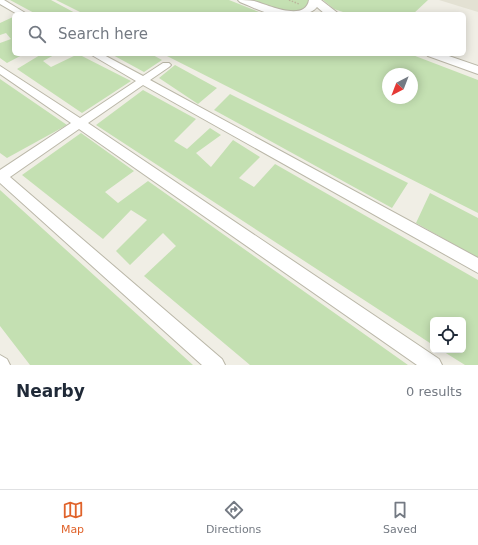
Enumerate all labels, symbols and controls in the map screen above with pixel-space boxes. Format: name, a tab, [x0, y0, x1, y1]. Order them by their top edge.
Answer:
search box	[12, 12, 466, 56]
icon: search	[26, 23, 48, 45]
text: Search here	[58, 25, 148, 43]
north arrow	[382, 68, 418, 104]
map controls	[430, 317, 466, 353]
button: locate	[430, 317, 466, 353]
text: Nearby	[16, 381, 85, 401]
text: 0 results	[406, 384, 462, 399]
tab: Map	[61, 499, 84, 536]
tab: Directions	[206, 499, 261, 536]
tab: Saved	[383, 499, 417, 536]

